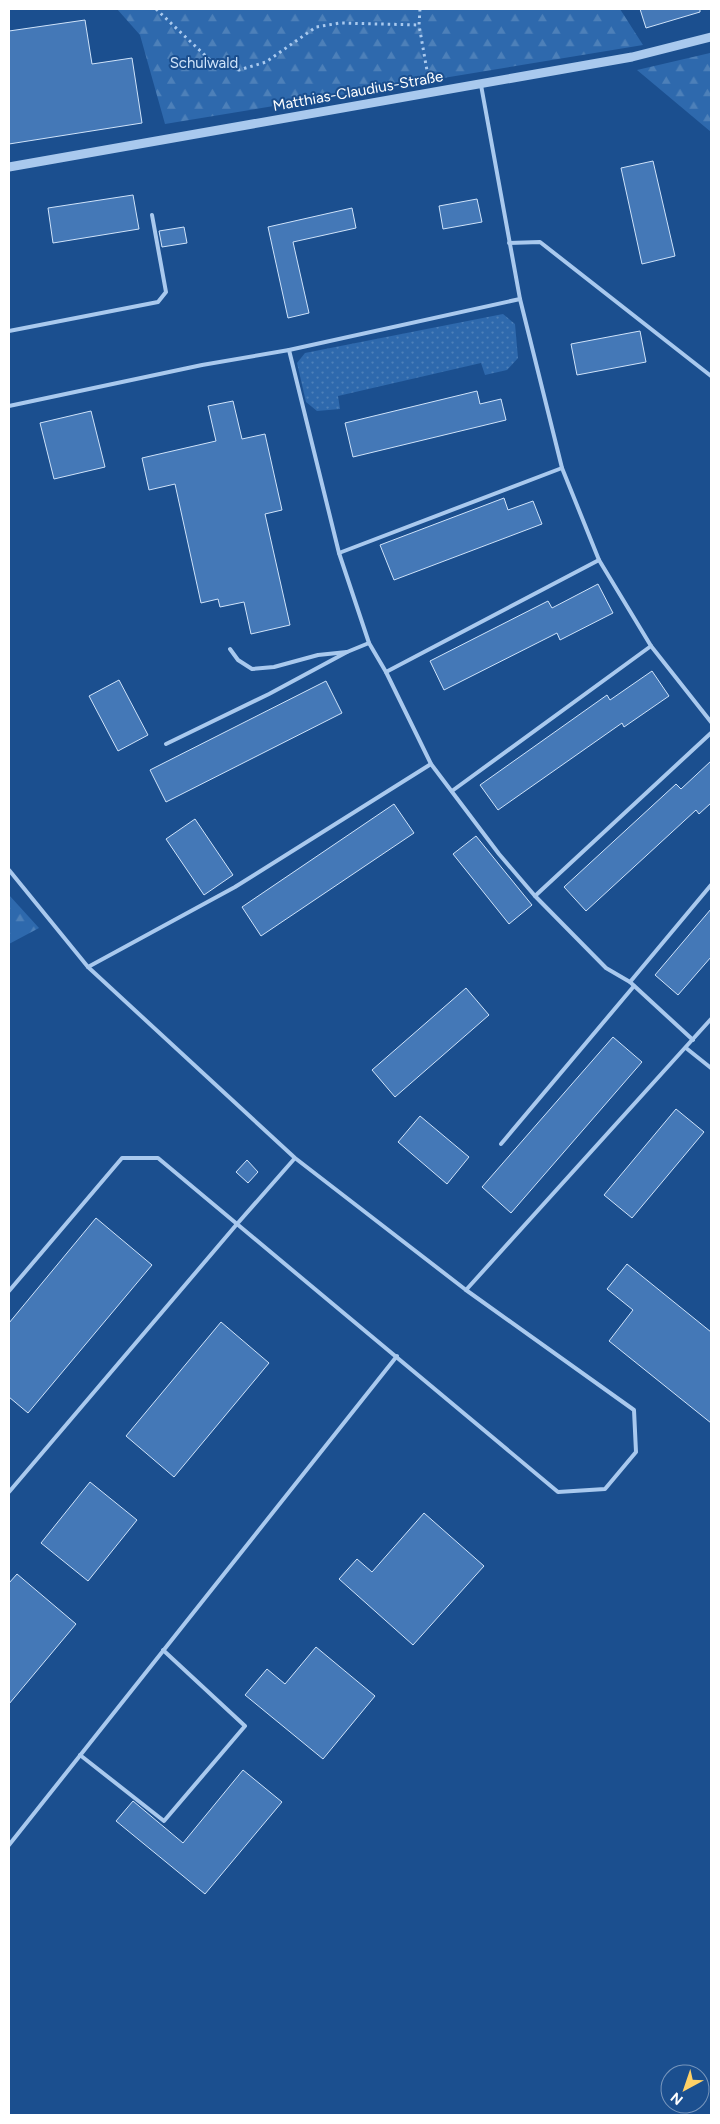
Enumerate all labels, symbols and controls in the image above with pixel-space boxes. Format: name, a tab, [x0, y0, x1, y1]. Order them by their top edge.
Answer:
park label: Schulwald	[170, 54, 238, 72]
street label: Matthias-Claudius-Straße	[271, 67, 445, 115]
north arrow	[660, 2064, 710, 2114]
text: N	[667, 2089, 687, 2109]

